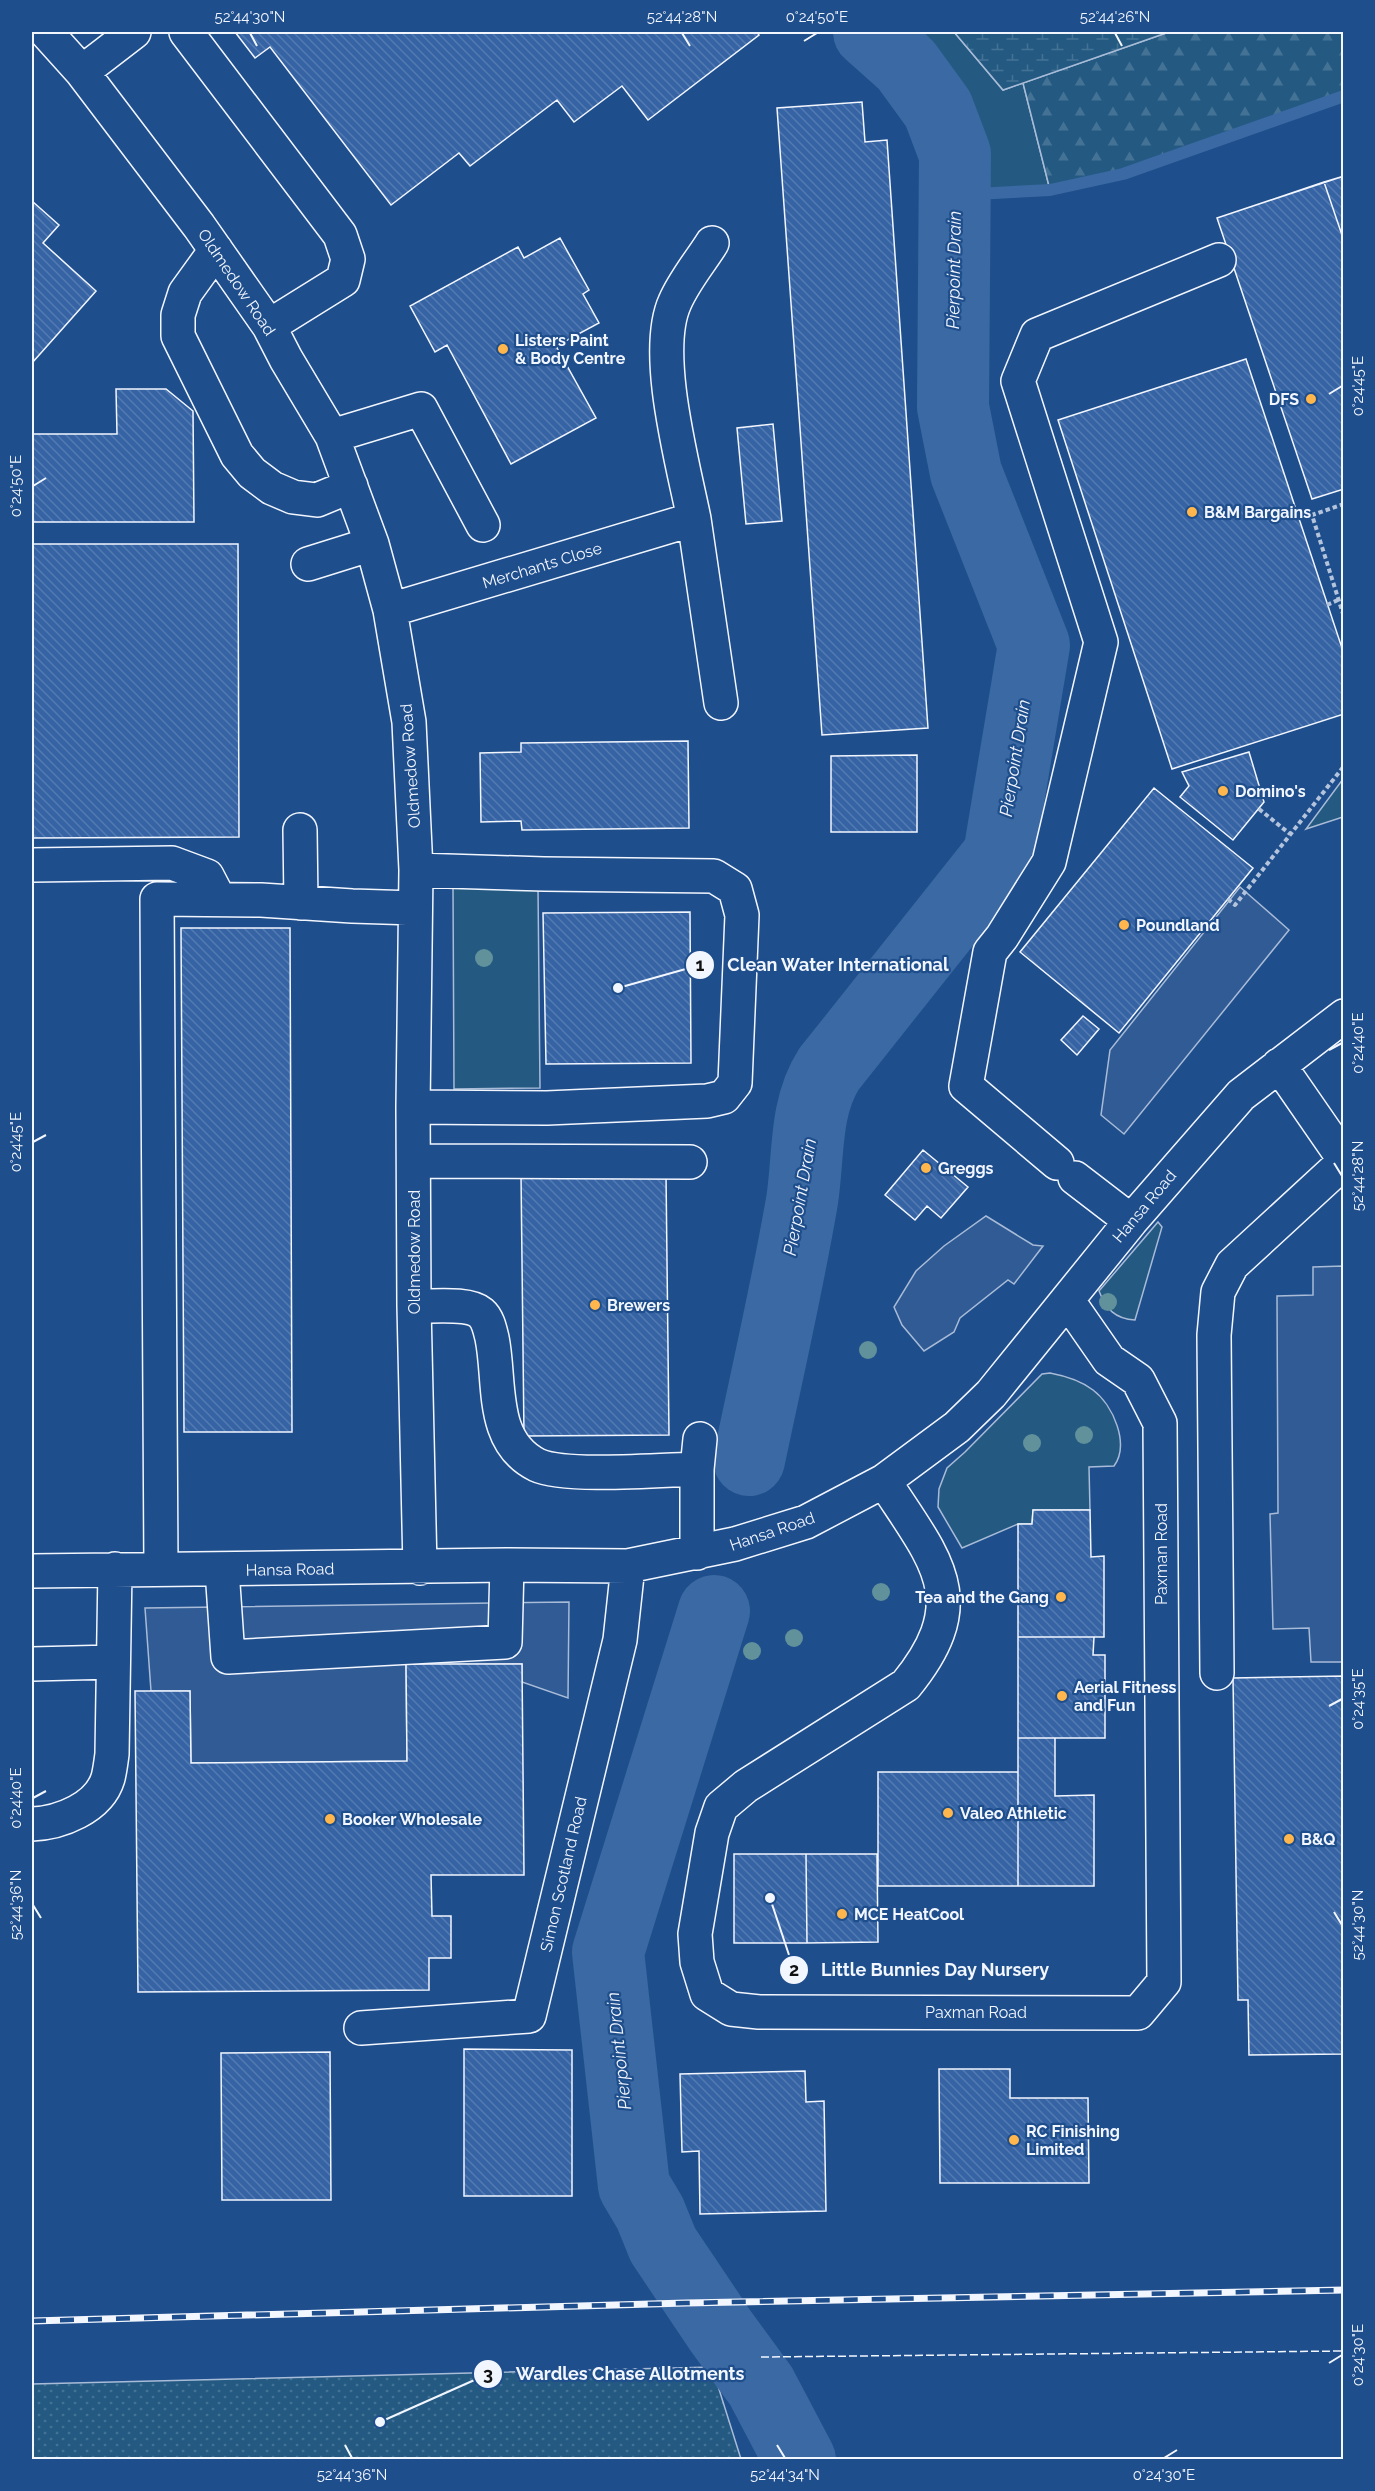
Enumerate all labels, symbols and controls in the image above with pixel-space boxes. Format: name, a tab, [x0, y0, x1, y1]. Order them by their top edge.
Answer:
text: 52°44'30"N	[215, 8, 285, 26]
text: 52°44'28"N	[647, 8, 717, 26]
text: 0°24'50"E	[786, 8, 848, 26]
text: 52°44'26"N	[1080, 8, 1150, 26]
water label: Pierpoint Drain	[942, 211, 965, 329]
street label: Oldmedow Road	[194, 225, 279, 339]
place label: Listers Paint & Body Centre	[515, 331, 626, 368]
marker: Listers Paint & Body Centre	[496, 342, 510, 356]
text: 0°24'45"E	[1349, 356, 1367, 416]
place label: DFS	[1269, 390, 1299, 409]
marker: DFS	[1304, 392, 1318, 406]
text: 0°24'50"E	[7, 455, 25, 517]
place label: B&M Bargains	[1204, 503, 1311, 522]
marker: B&M Bargains	[1185, 505, 1199, 519]
street label: Merchants Close	[480, 538, 604, 593]
water label: Pierpoint Drain	[995, 698, 1034, 818]
street label: Oldmedow Road	[397, 703, 424, 829]
place label: Domino's	[1235, 782, 1306, 801]
marker: Domino's	[1216, 784, 1230, 798]
place label: Poundland	[1136, 916, 1220, 935]
marker: Poundland	[1117, 918, 1131, 932]
callout: Clean Water International	[685, 947, 961, 983]
text: 1	[696, 954, 705, 975]
text: Clean Water International	[727, 954, 949, 975]
text: 0°24'40"E	[1349, 1012, 1367, 1074]
text: 0°24'45"E	[7, 1112, 25, 1172]
water label: Pierpoint Drain	[779, 1137, 820, 1257]
text: 52°44'28"N	[1349, 1141, 1367, 1211]
place label: Greggs	[938, 1159, 994, 1178]
marker: Greggs	[919, 1161, 933, 1175]
street label: Hansa Road	[1109, 1166, 1180, 1246]
street label: Oldmedow Road	[405, 1190, 424, 1314]
place label: Brewers	[607, 1296, 670, 1315]
marker: Brewers	[588, 1298, 602, 1312]
street label: Paxman Road	[1152, 1503, 1171, 1605]
street label: Hansa Road	[727, 1508, 817, 1555]
street label: Hansa Road	[246, 1559, 335, 1580]
place label: Tea and the Gang	[915, 1588, 1049, 1607]
marker: Tea and the Gang	[1054, 1590, 1068, 1604]
text: 0°24'35"E	[1349, 1668, 1367, 1730]
place label: Aerial Fitness and Fun	[1074, 1678, 1177, 1715]
marker: Aerial Fitness and Fun	[1055, 1689, 1069, 1703]
text: 0°24'40"E	[7, 1767, 25, 1829]
street label: Simon Scotland Road	[536, 1795, 591, 1954]
place label: Valeo Athletic	[960, 1804, 1067, 1823]
marker: Valeo Athletic	[941, 1806, 955, 1820]
place label: Booker Wholesale	[342, 1810, 483, 1829]
marker: Booker Wholesale	[323, 1812, 337, 1826]
place label: B&Q	[1301, 1830, 1335, 1849]
marker: B&Q	[1282, 1832, 1296, 1846]
text: 52°44'36"N	[7, 1870, 25, 1940]
text: 52°44'30"N	[1349, 1890, 1367, 1960]
place label: MCE HeatCool	[854, 1905, 965, 1924]
marker: MCE HeatCool	[835, 1907, 849, 1921]
callout: Little Bunnies Day Nursery	[779, 1952, 1062, 1988]
text: 2	[789, 1959, 799, 1980]
text: Little Bunnies Day Nursery	[821, 1959, 1049, 1980]
water label: Pierpoint Drain	[602, 1991, 635, 2111]
street label: Paxman Road	[925, 2003, 1027, 2022]
place label: RC Finishing Limited	[1026, 2122, 1120, 2159]
marker: RC Finishing Limited	[1007, 2133, 1021, 2147]
text: 0°24'30"E	[1349, 2324, 1367, 2386]
callout: Wardles Chase Allotments	[473, 2356, 757, 2392]
text: 3	[483, 2363, 493, 2384]
text: Wardles Chase Allotments	[516, 2363, 744, 2384]
text: 52°44'36"N	[317, 2466, 387, 2484]
text: 52°44'34"N	[750, 2466, 820, 2484]
text: 0°24'30"E	[1133, 2466, 1195, 2484]

